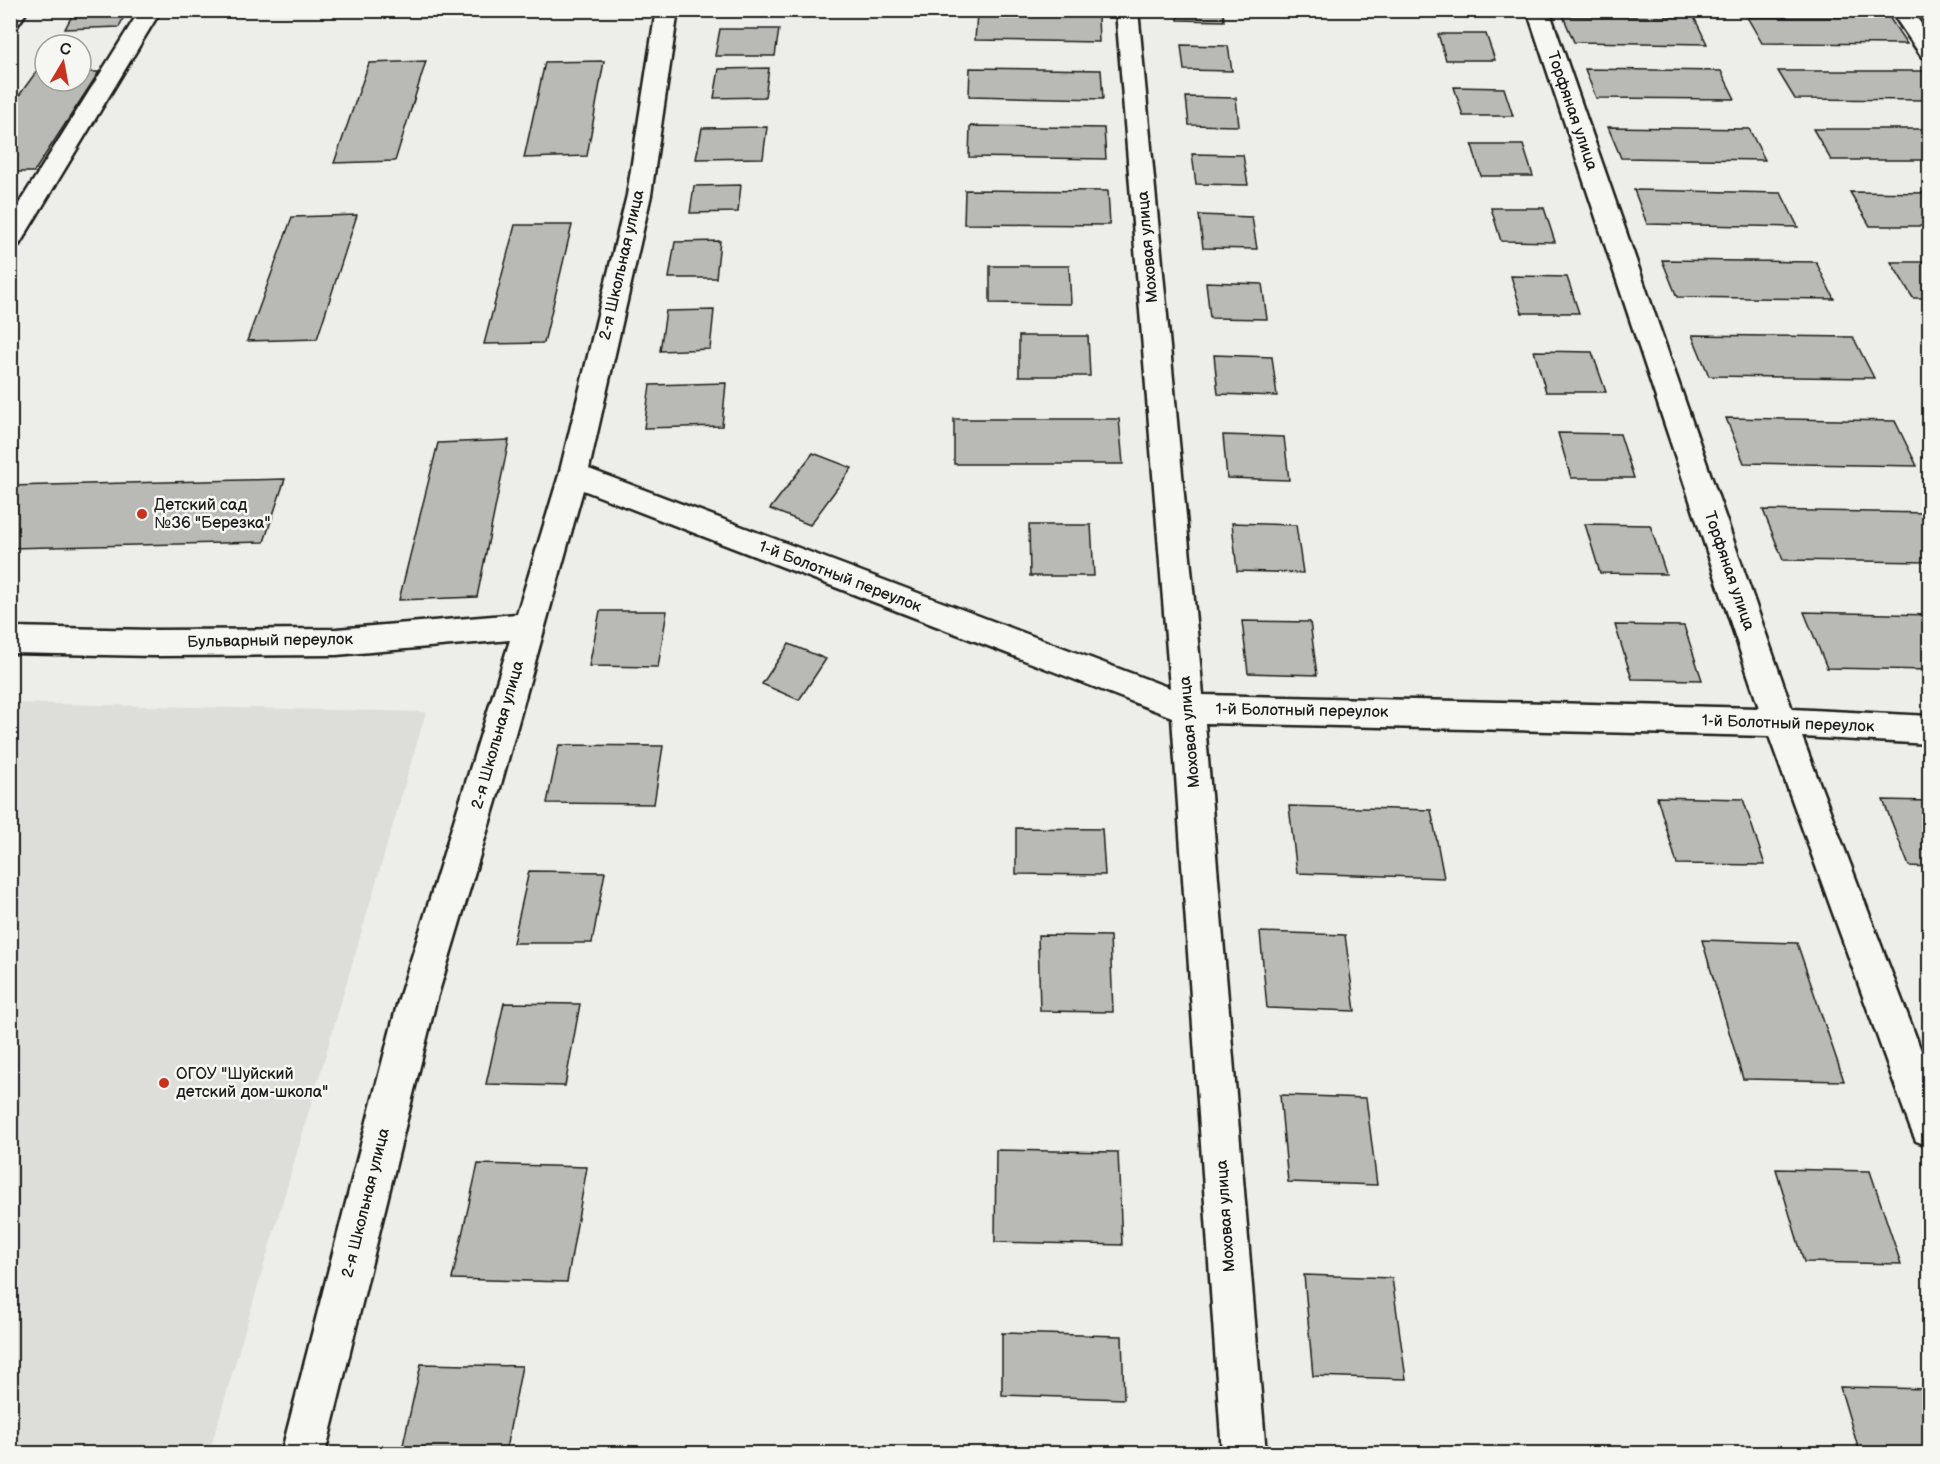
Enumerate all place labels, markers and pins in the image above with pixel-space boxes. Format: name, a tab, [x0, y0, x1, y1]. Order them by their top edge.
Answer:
place label: Детский сад №36 "Березка"	[154, 496, 270, 533]
marker: Детский сад №36 "Березка"	[135, 507, 149, 521]
place label: ОГОУ "Шуйский детский дом-школа"	[176, 1065, 328, 1102]
marker: ОГОУ "Шуйский детский дом-школа"	[157, 1076, 171, 1090]

